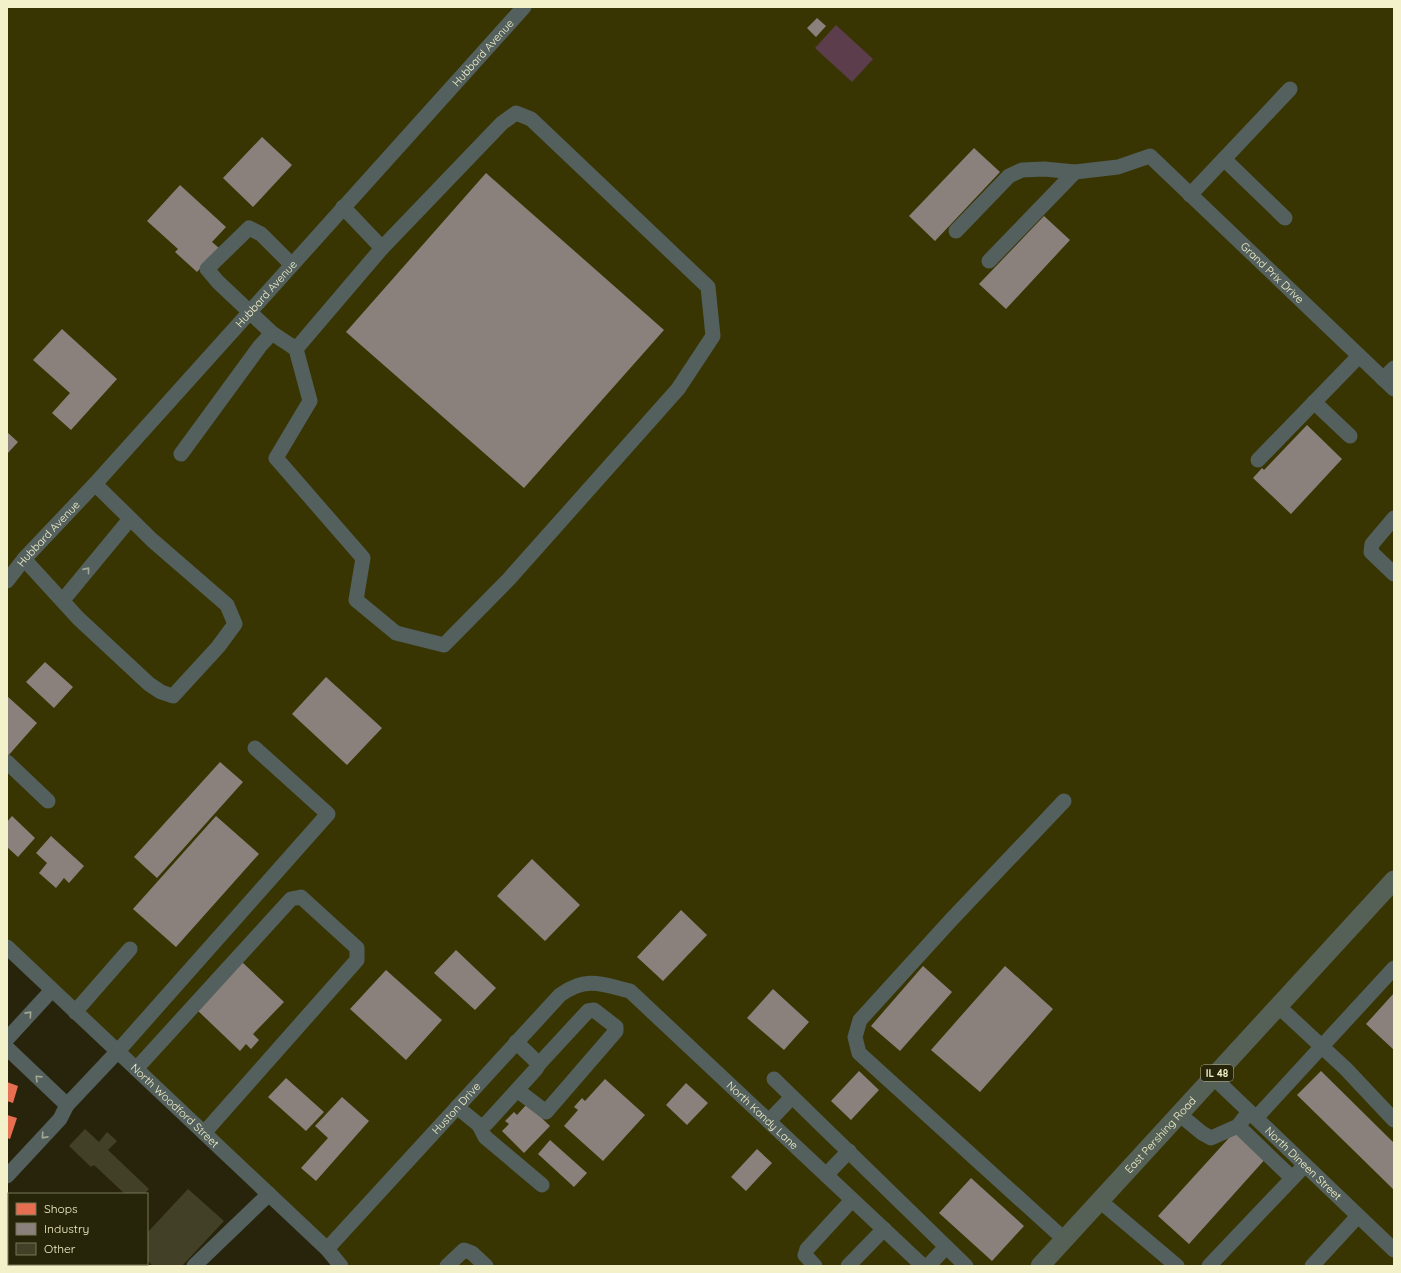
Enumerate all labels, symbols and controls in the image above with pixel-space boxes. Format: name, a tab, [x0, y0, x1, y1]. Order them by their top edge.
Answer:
street label: Hubbard Avenue	[449, 16, 517, 89]
street label: Grand Prix Drive	[1238, 239, 1307, 306]
street label: Hubbard Avenue	[232, 257, 300, 330]
street label: Hubbard Avenue	[14, 498, 83, 569]
one-way arrow	[83, 568, 90, 575]
one-way arrow	[25, 1011, 32, 1019]
street label: North Woodford Street	[128, 1061, 222, 1151]
road number: IL 48	[1201, 1065, 1233, 1081]
one-way arrow	[35, 1075, 43, 1083]
street label: North Kandy Lane	[724, 1078, 801, 1152]
street label: Huston Drive	[429, 1079, 483, 1137]
street label: East Pershing Road	[1122, 1094, 1199, 1176]
street label: North Dineen Street	[1262, 1124, 1345, 1203]
one-way arrow	[41, 1131, 49, 1139]
legend	[8, 1193, 148, 1265]
text: Shops	[44, 1201, 78, 1216]
text: Industry	[44, 1221, 89, 1236]
text: Other	[44, 1241, 76, 1256]

